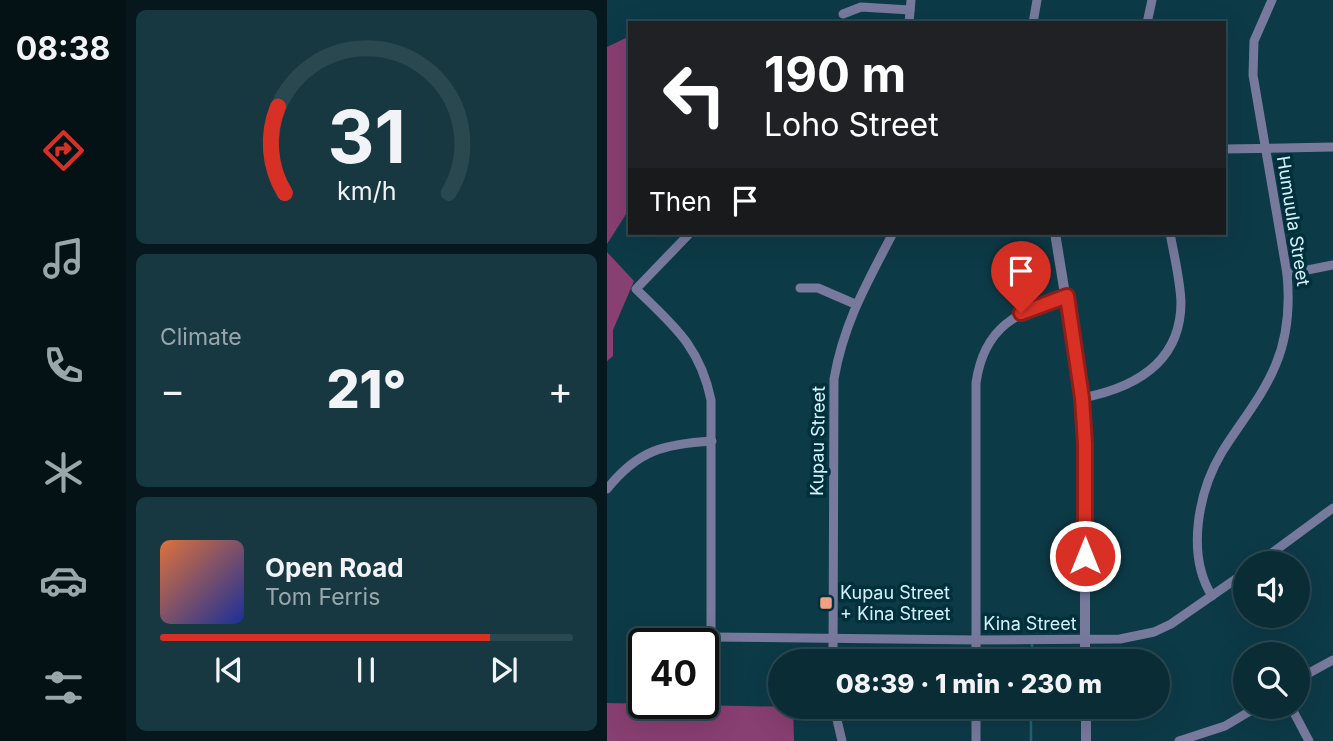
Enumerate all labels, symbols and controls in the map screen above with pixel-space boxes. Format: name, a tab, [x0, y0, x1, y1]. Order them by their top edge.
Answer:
text: 08:38	[16, 29, 110, 68]
text: 190 m	[764, 45, 906, 104]
icon: left	[649, 49, 740, 140]
text: 31	[327, 92, 406, 181]
text: Loho Street	[764, 105, 939, 144]
icon: directions	[39, 126, 88, 175]
street label: Humuula Street	[1273, 154, 1314, 288]
text: km/h	[337, 176, 396, 206]
icon: arrive	[726, 182, 764, 220]
text: Then	[649, 186, 712, 217]
icon: music	[39, 234, 88, 283]
pin	[991, 241, 1051, 313]
icon: arrive	[1002, 252, 1040, 290]
text: Climate	[160, 323, 242, 351]
icon: phone	[39, 341, 88, 390]
text: 21°	[326, 358, 407, 421]
text: −	[160, 367, 185, 413]
text: +	[548, 367, 573, 413]
street label: Kupau Street	[806, 386, 829, 496]
icon: climate	[39, 448, 88, 497]
position arrow	[1048, 519, 1122, 593]
map controls	[1233, 551, 1310, 719]
button: sound	[1233, 551, 1310, 628]
text: Open Road	[265, 552, 404, 583]
icon: car	[39, 556, 88, 605]
place label: Kupau Street + Kina Street	[840, 582, 950, 624]
text: Tom Ferris	[265, 583, 380, 611]
marker: Kupau Street + Kina Street	[818, 595, 834, 611]
street label: Kina Street	[983, 613, 1077, 634]
speed limit sign: 40	[628, 628, 719, 719]
button: search	[1233, 642, 1310, 719]
icon: previous	[210, 651, 248, 689]
icon: pause	[347, 651, 385, 689]
icon: next	[485, 651, 523, 689]
icon: filters	[39, 663, 88, 712]
text: 08:39 · 1 min · 230 m	[836, 668, 1102, 699]

